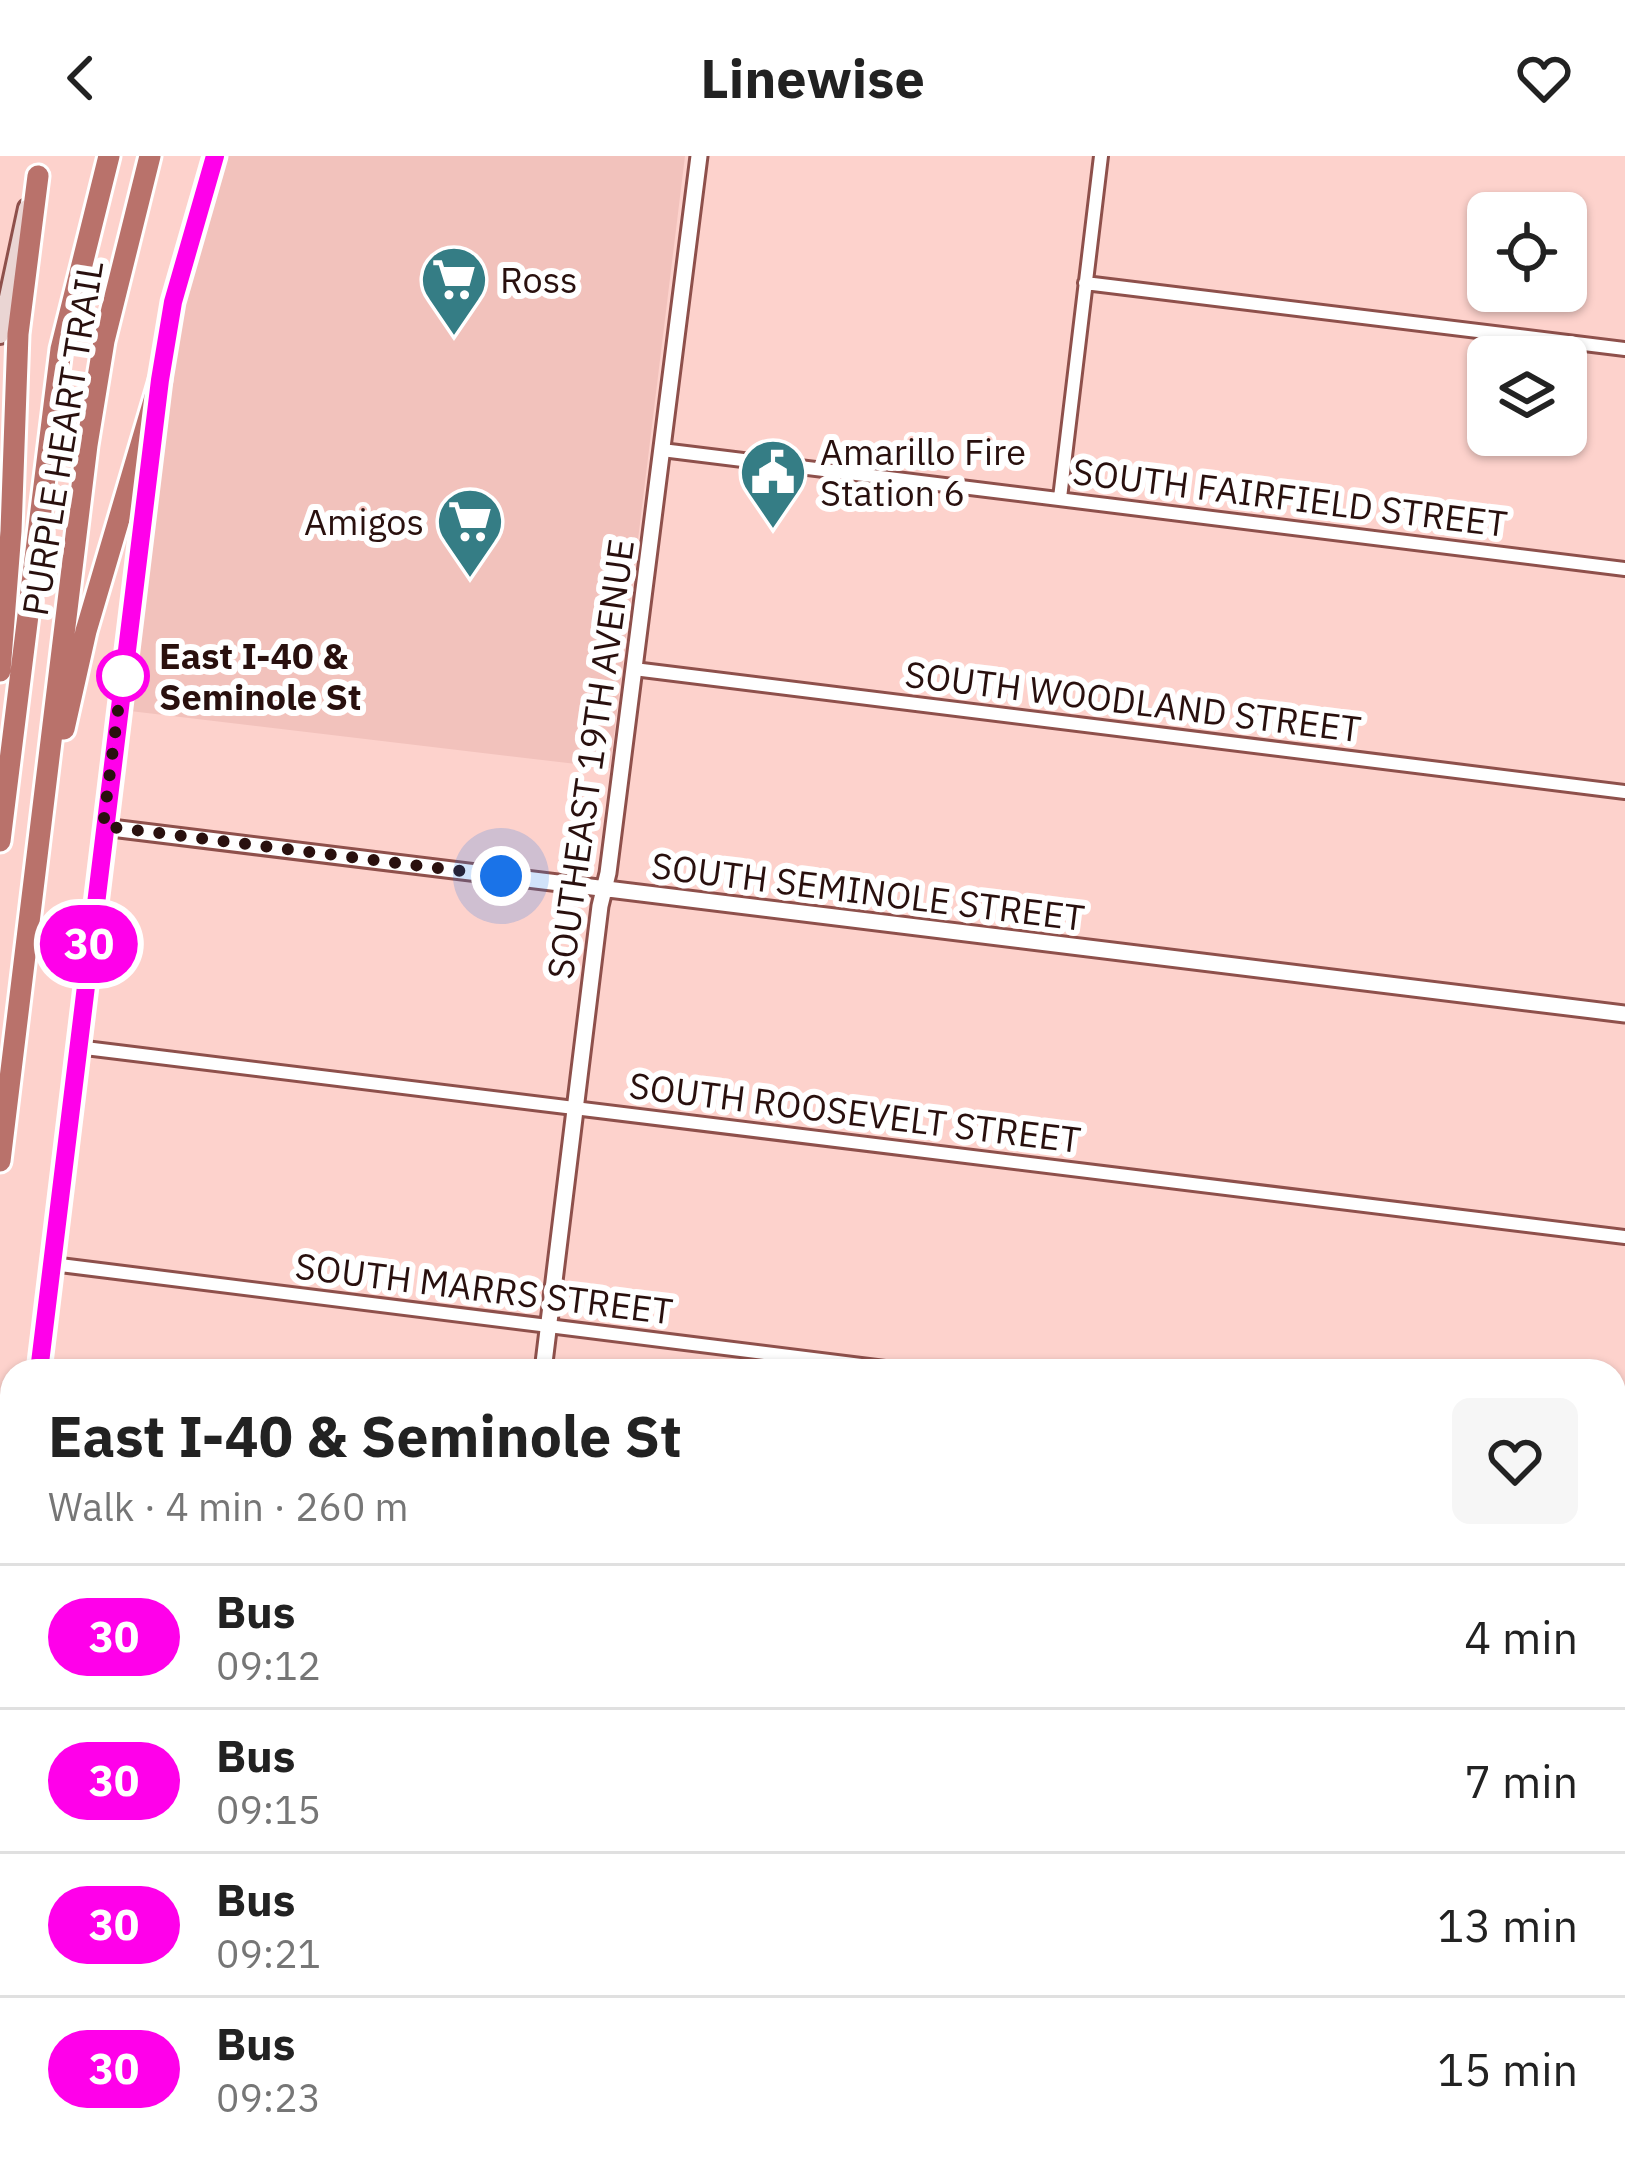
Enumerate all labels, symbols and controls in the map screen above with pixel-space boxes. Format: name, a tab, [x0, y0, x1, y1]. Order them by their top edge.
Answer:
text: Linewise	[700, 43, 925, 113]
icon: back	[48, 45, 114, 111]
icon: heart	[1511, 45, 1577, 111]
map controls	[1467, 192, 1587, 456]
button: locate	[1467, 192, 1587, 312]
supermarket icon: Ross	[419, 244, 489, 338]
place label: Ross	[500, 256, 578, 303]
street label: PURPLE HEART TRAIL	[11, 257, 113, 619]
button: layers	[1467, 336, 1587, 456]
place label: Amarillo Fire Station 6	[820, 428, 1026, 516]
public building icon: Amarillo Fire Station 6	[738, 437, 808, 531]
street label: SOUTH FAIRFIELD STREET	[1070, 447, 1510, 547]
supermarket icon: Amigos	[435, 486, 505, 580]
place label: Amigos	[304, 498, 424, 545]
street label: SOUTHEAST 19TH AVENUE	[536, 536, 644, 982]
place label: East I-40 & Seminole St	[159, 632, 362, 720]
street label: SOUTH WOODLAND STREET	[902, 650, 1364, 752]
marker: East I-40 & Seminole St	[98, 651, 148, 701]
street label: SOUTH SEMINOLE STREET	[649, 841, 1087, 941]
your location	[471, 846, 531, 906]
line badge: 30	[35, 905, 143, 983]
text: 30	[64, 916, 114, 971]
street label: SOUTH ROOSEVELT STREET	[626, 1061, 1084, 1163]
street label: SOUTH MARRS STREET	[293, 1242, 675, 1334]
button: heart	[1452, 1398, 1578, 1524]
text: East I-40 & Seminole St	[48, 1399, 682, 1473]
text: Walk · 4 min · 260 m	[48, 1481, 409, 1532]
text: Bus	[216, 1582, 296, 1640]
text: 4 min	[1464, 1608, 1578, 1666]
text: 30	[89, 1609, 139, 1664]
text: 09:12	[216, 1640, 321, 1691]
text: Bus	[216, 1726, 296, 1784]
text: 7 min	[1464, 1752, 1578, 1810]
text: 30	[89, 1753, 139, 1808]
text: 09:15	[216, 1784, 321, 1835]
text: Bus	[216, 1870, 296, 1928]
text: 13 min	[1437, 1896, 1578, 1954]
text: 30	[89, 1897, 139, 1952]
text: 09:21	[216, 1928, 321, 1979]
text: Bus	[216, 2014, 296, 2072]
text: 15 min	[1437, 2040, 1578, 2098]
text: 30	[89, 2041, 139, 2096]
text: 09:23	[216, 2072, 321, 2123]

